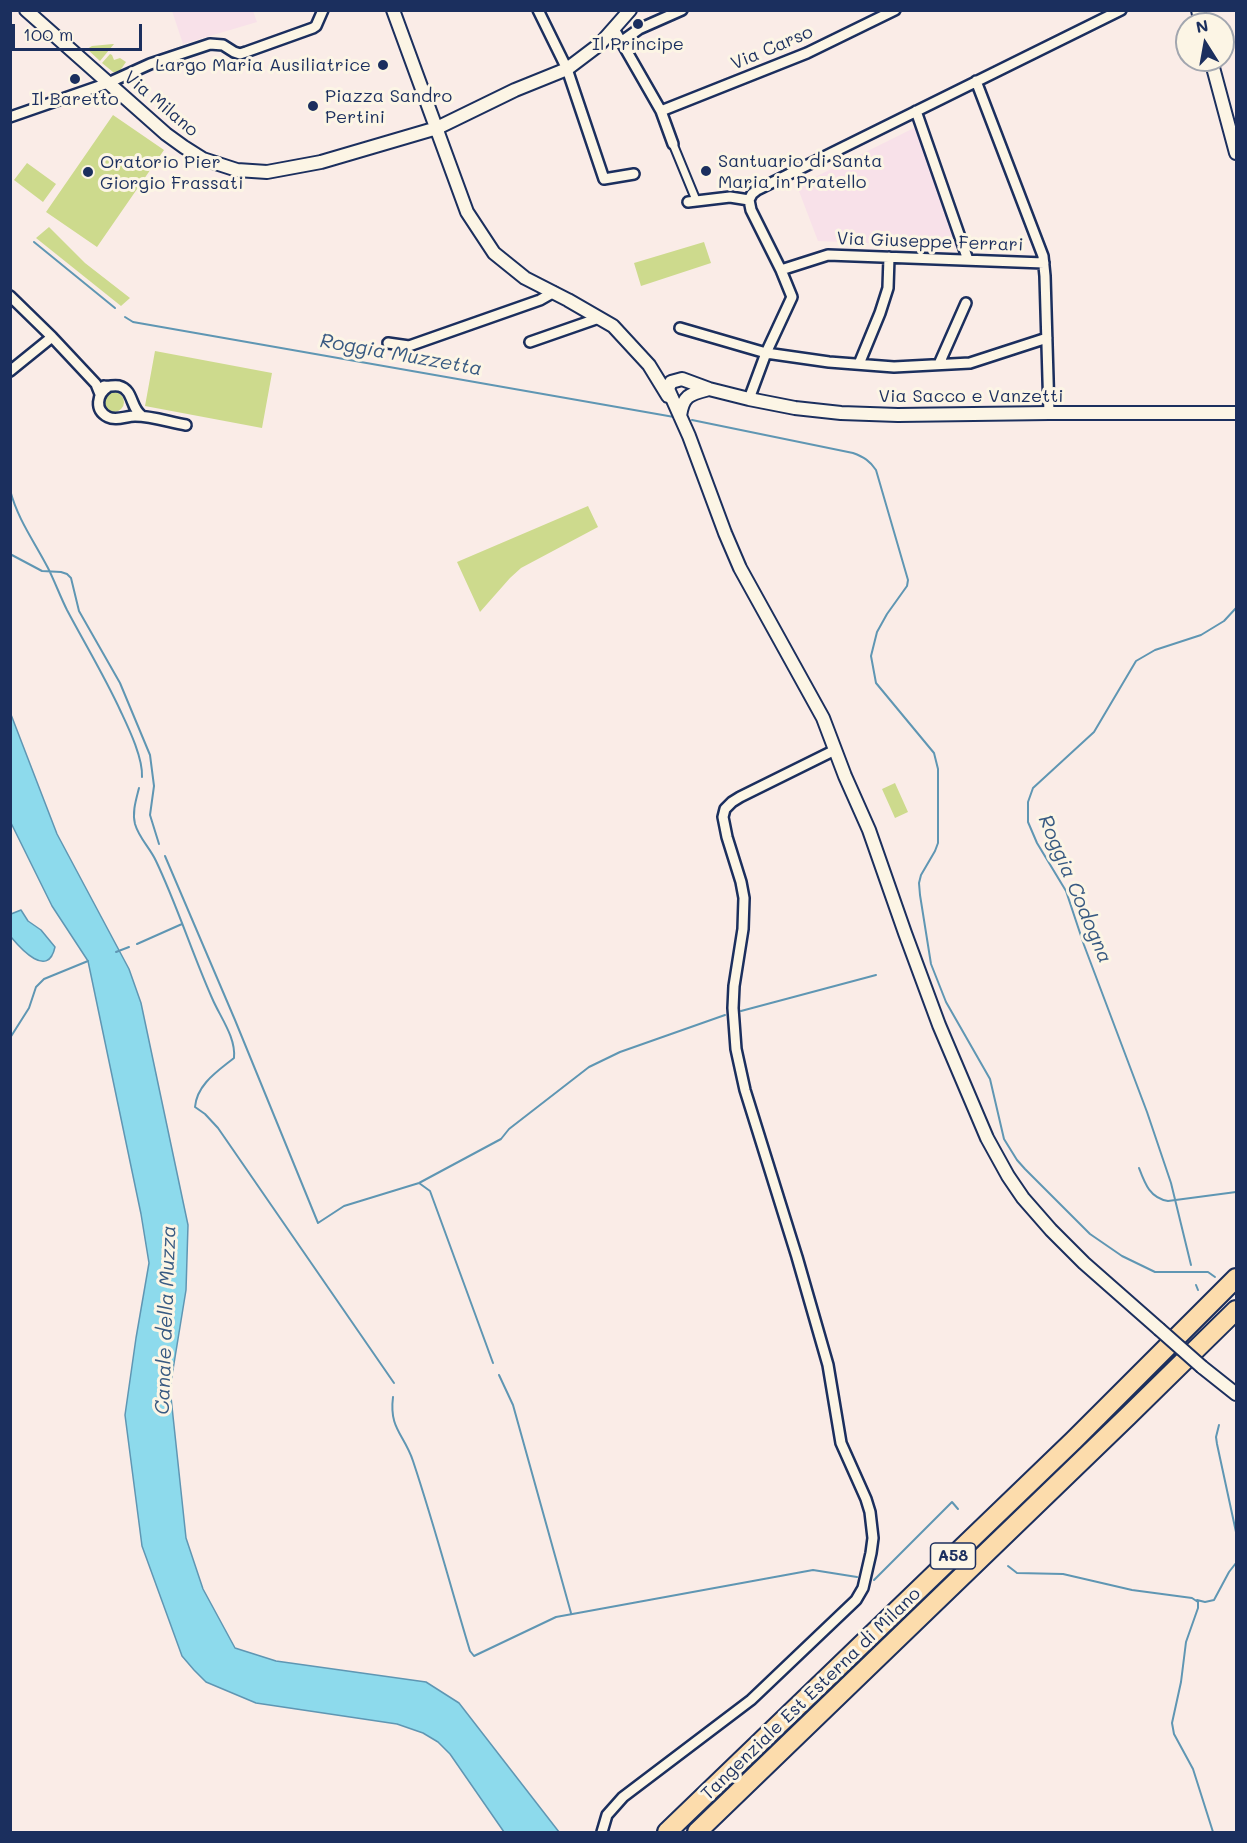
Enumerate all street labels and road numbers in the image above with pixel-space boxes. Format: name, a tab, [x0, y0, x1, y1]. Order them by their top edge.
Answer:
street label: Via Carso	[728, 21, 816, 75]
street label: Via Milano	[119, 67, 203, 141]
street label: Via Giuseppe Ferrari	[836, 228, 1024, 256]
street label: Via Sacco e Vanzetti	[878, 385, 1064, 407]
road number: A58	[930, 1543, 976, 1569]
street label: Tangenziale Est Esterna di Milano	[697, 1583, 925, 1805]

